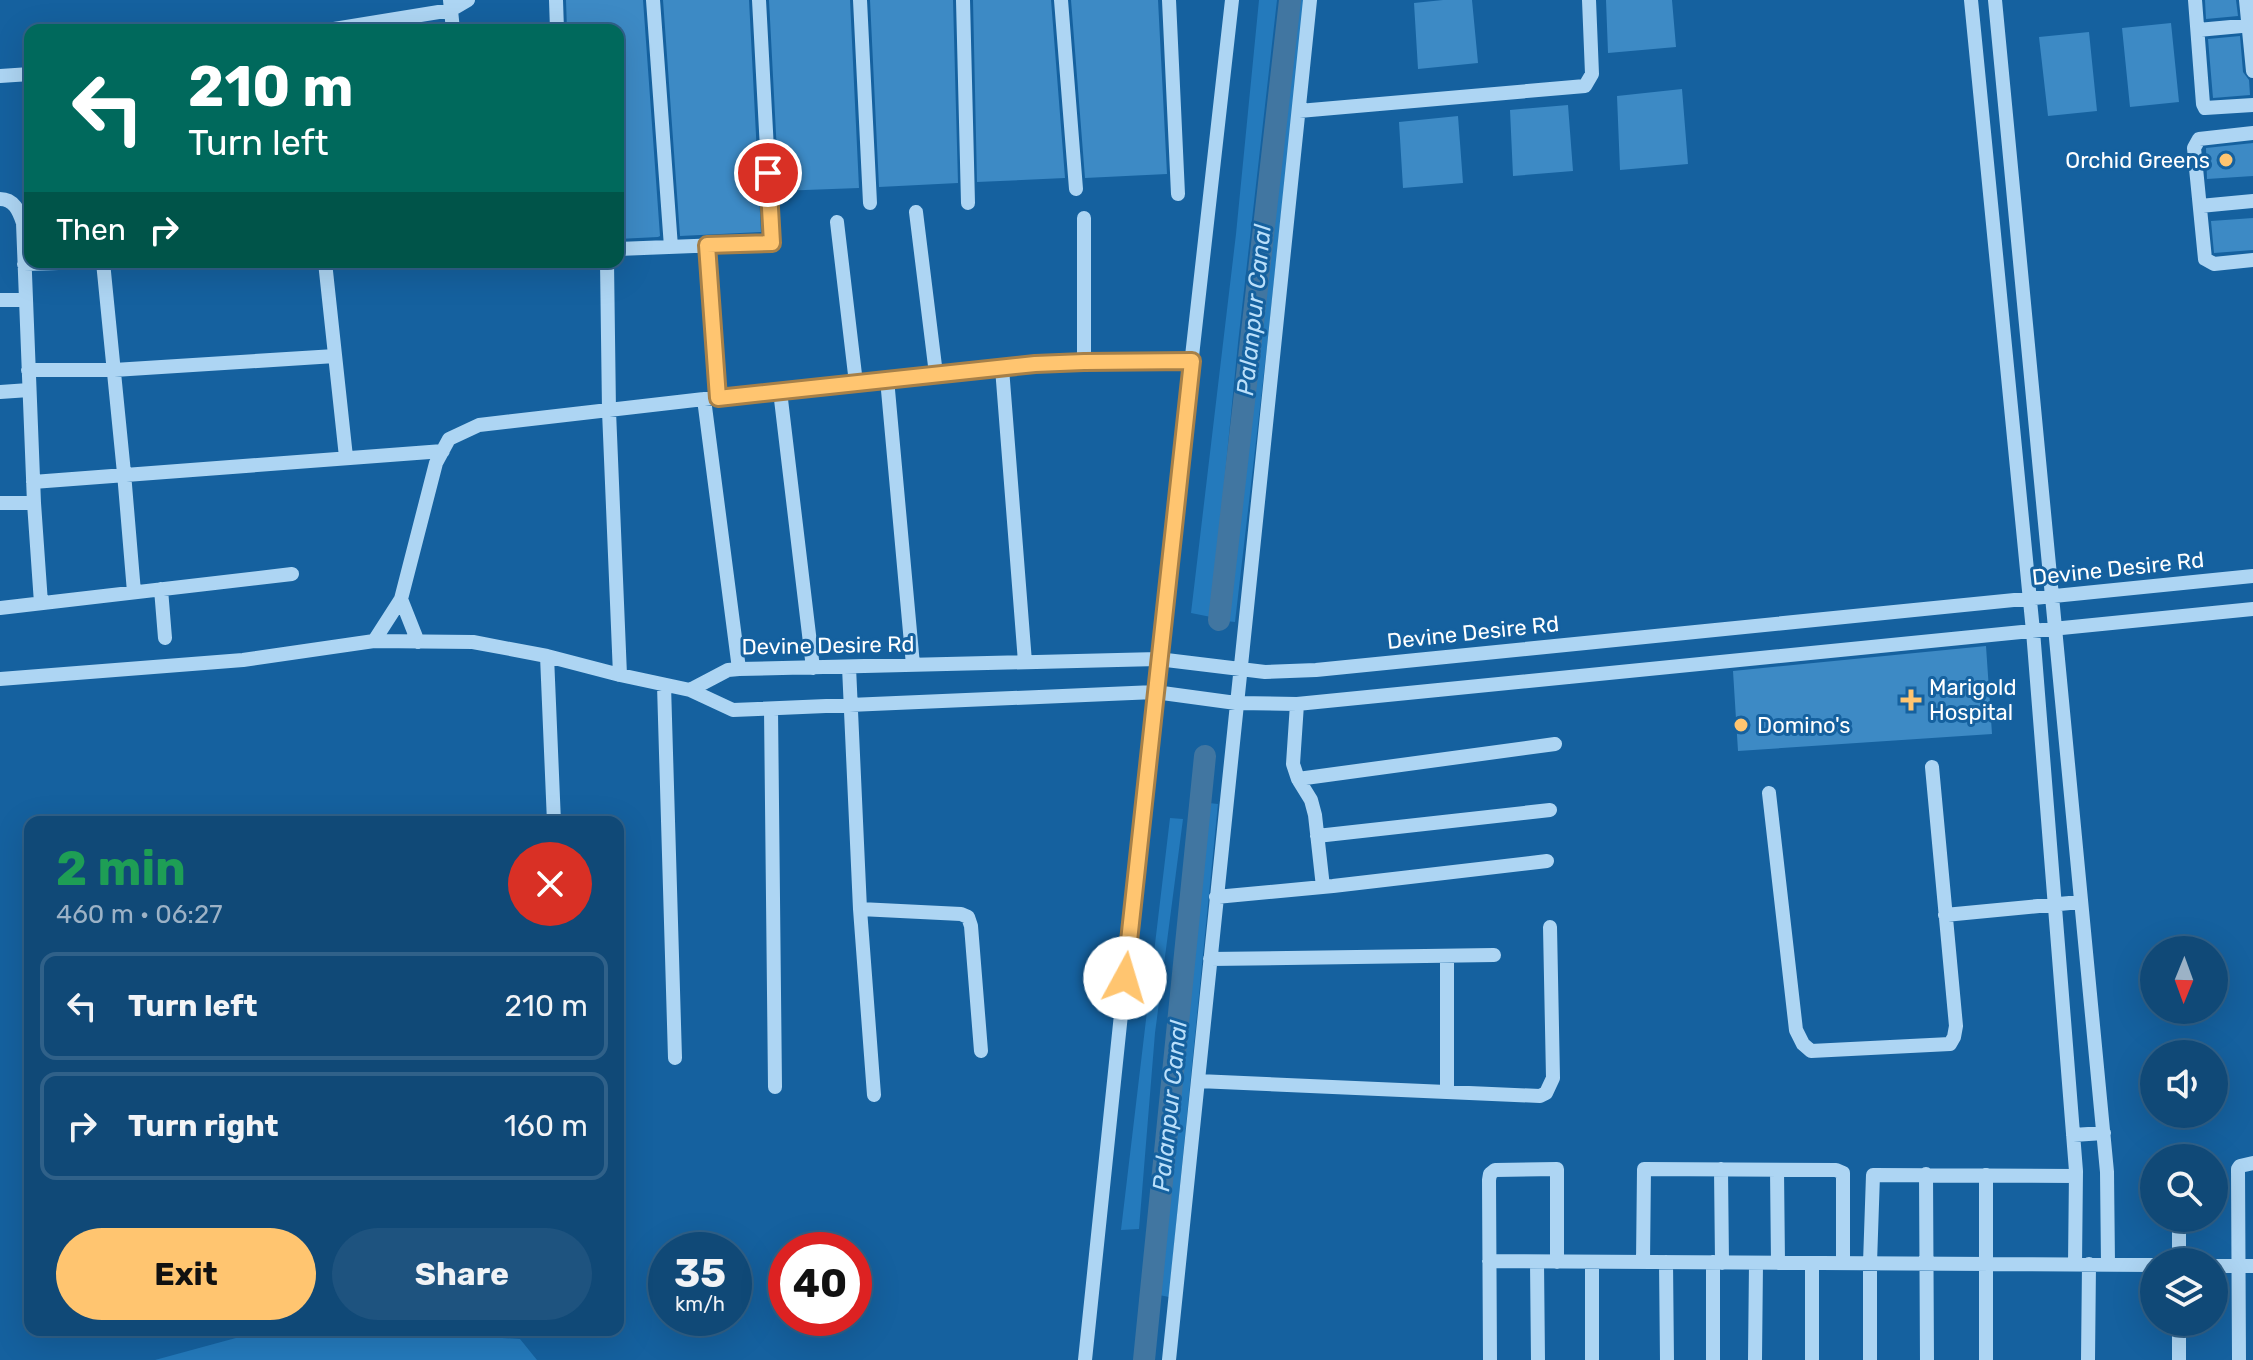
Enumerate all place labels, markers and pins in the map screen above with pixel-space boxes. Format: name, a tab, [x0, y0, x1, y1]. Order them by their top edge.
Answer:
pin	[734, 139, 802, 207]
place label: Orchid Greens	[2065, 147, 2210, 174]
marker: Orchid Greens	[2217, 151, 2235, 169]
place label: Marigold Hospital	[1929, 674, 2017, 726]
marker: Marigold Hospital	[1900, 689, 1922, 711]
place label: Domino's	[1757, 712, 1851, 739]
marker: Domino's	[1732, 716, 1750, 734]

